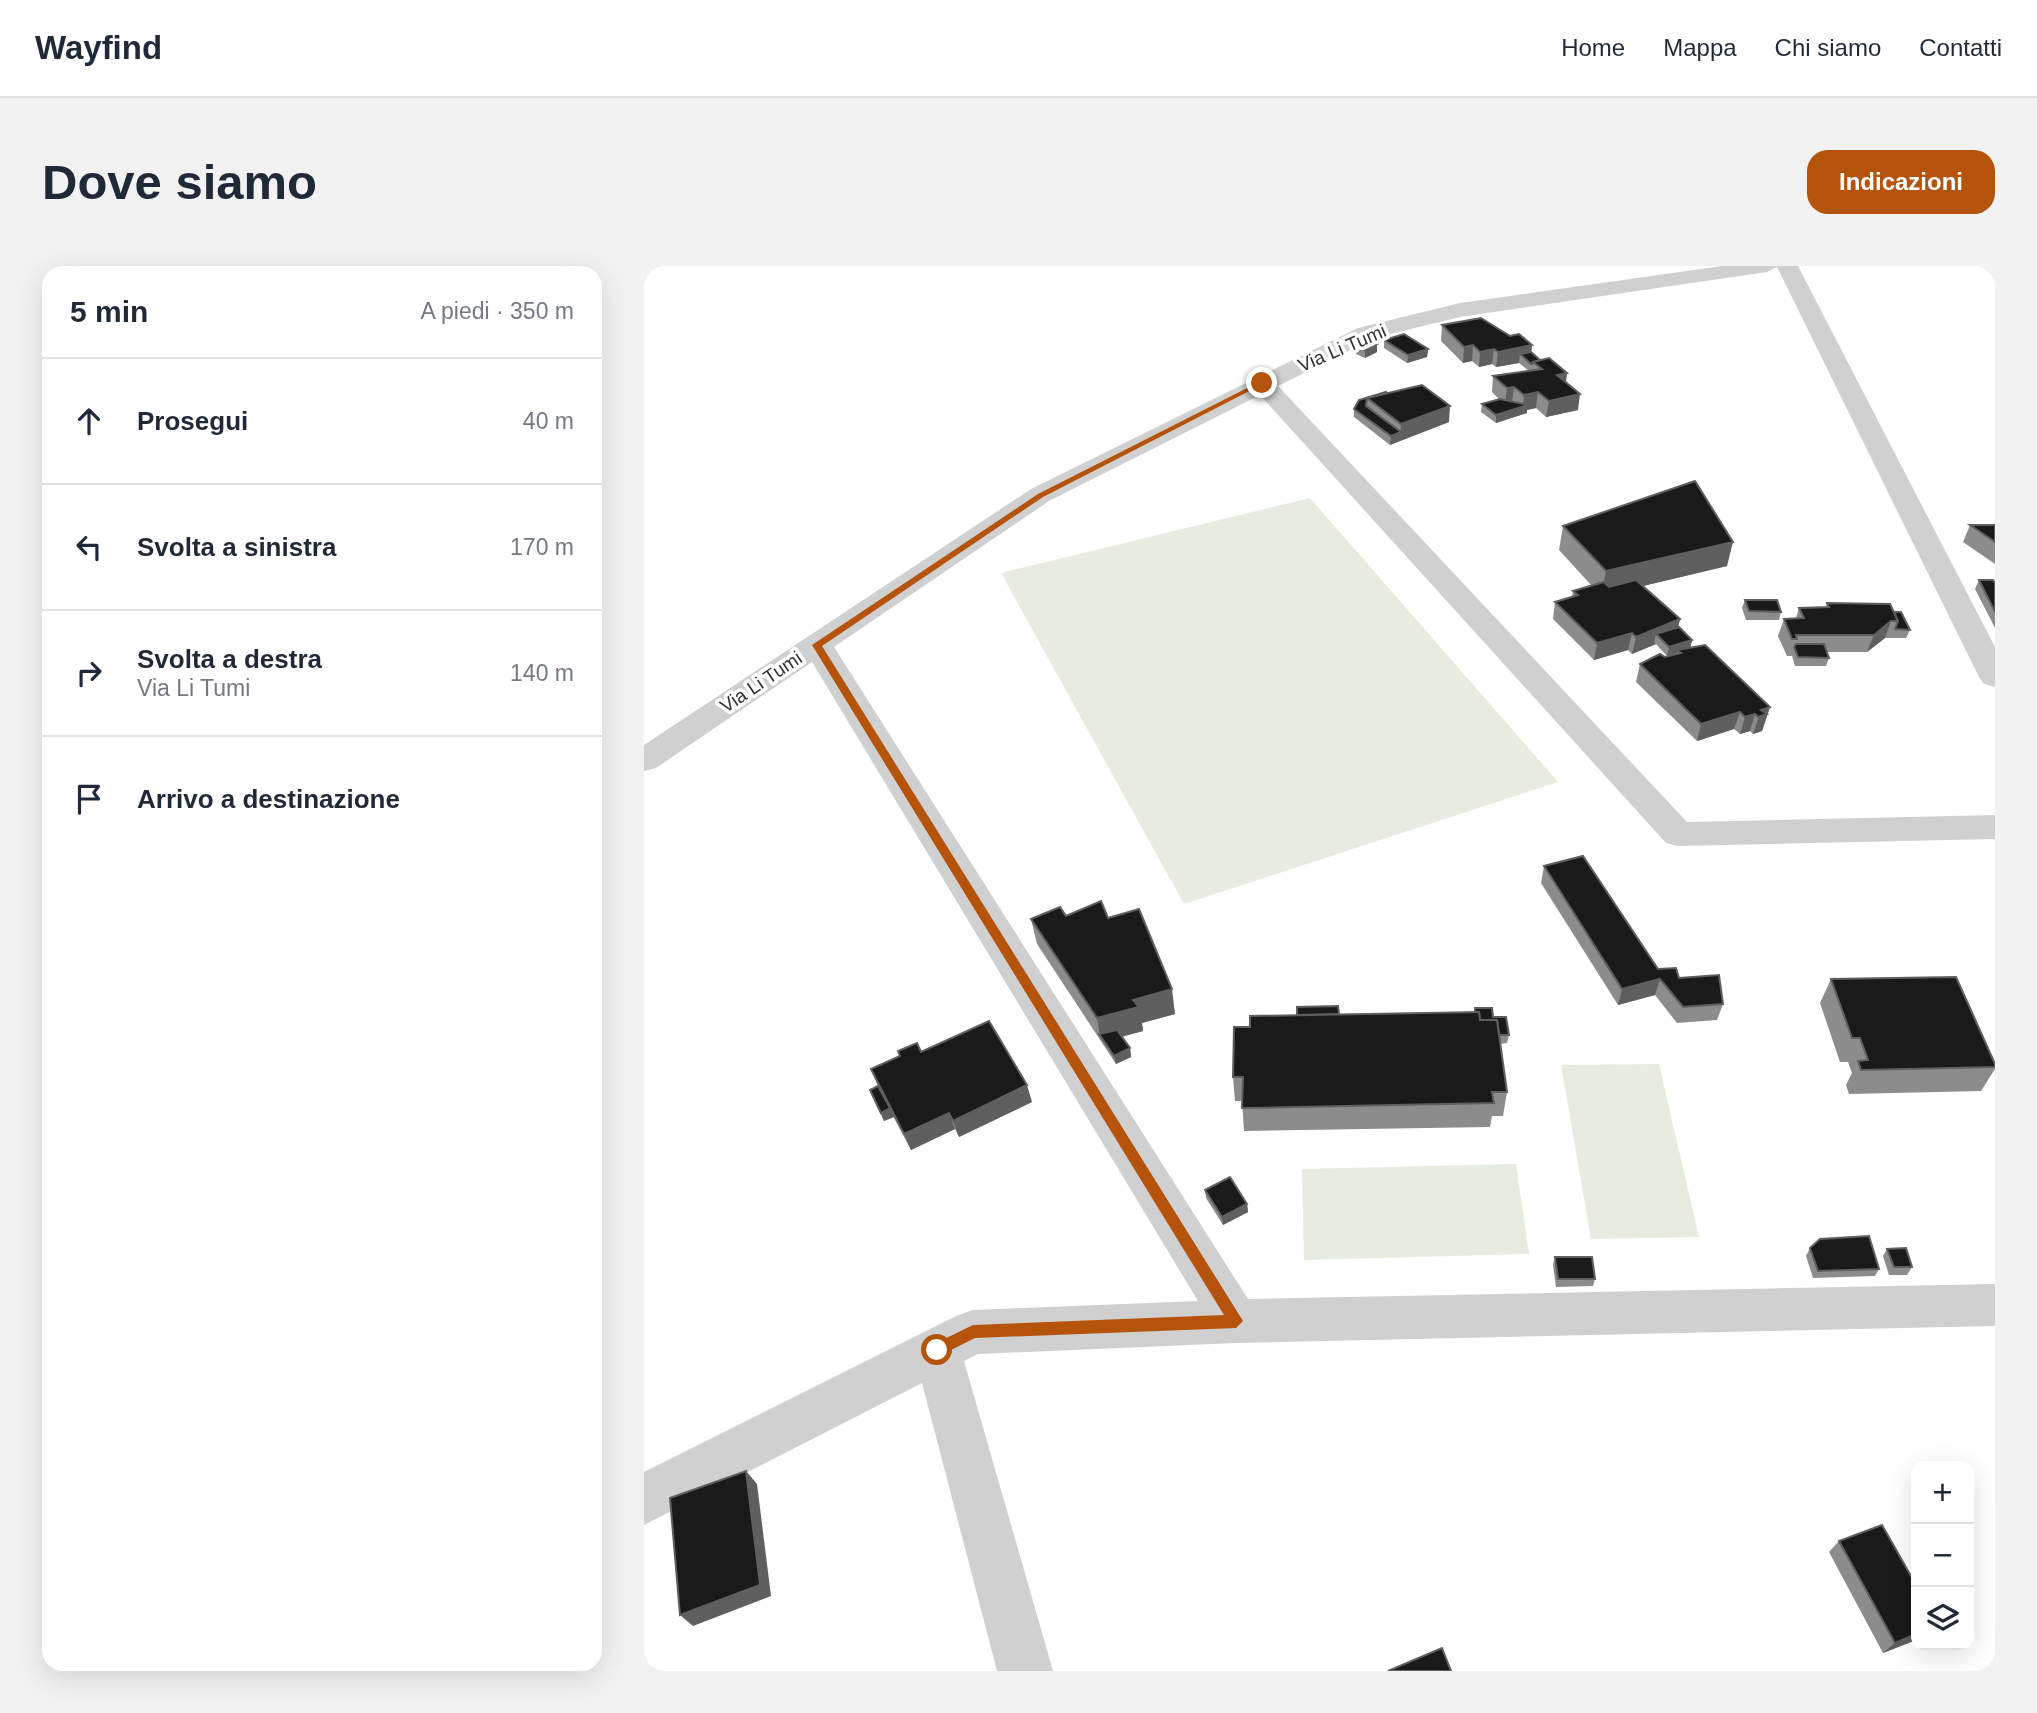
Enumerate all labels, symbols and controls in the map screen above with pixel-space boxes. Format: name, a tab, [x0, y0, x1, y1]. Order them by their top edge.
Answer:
text: Wayfind	[35, 29, 162, 66]
text: Home	[1561, 34, 1625, 61]
text: Mappa	[1663, 34, 1737, 61]
text: Chi siamo	[1775, 34, 1881, 61]
text: Contatti	[1919, 34, 2002, 61]
button: Indicazioni	[1807, 150, 1995, 214]
text: Dove siamo	[42, 155, 317, 209]
text: 5 min	[70, 295, 148, 328]
text: A piedi · 350 m	[421, 298, 574, 324]
street label: Via Li Tumi	[1295, 320, 1389, 376]
route end	[1246, 367, 1277, 398]
icon: ahead	[70, 402, 108, 440]
text: Prosegui	[137, 406, 248, 436]
text: 40 m	[523, 408, 574, 434]
icon: left	[70, 528, 108, 566]
text: Svolta a sinistra	[137, 532, 336, 562]
text: 170 m	[510, 534, 574, 560]
text: Svolta a destra	[137, 644, 322, 674]
street label: Via Li Tumi	[716, 647, 806, 717]
icon: right	[70, 654, 108, 692]
text: 140 m	[510, 660, 574, 686]
text: Via Li Tumi	[137, 675, 250, 701]
icon: arrive	[70, 780, 108, 818]
text: Arrivo a destinazione	[137, 784, 400, 814]
route start	[921, 1334, 952, 1365]
map controls	[1911, 1461, 1974, 1650]
button: +	[1911, 1461, 1974, 1524]
button: −	[1911, 1524, 1974, 1587]
button: layers	[1911, 1587, 1974, 1650]

